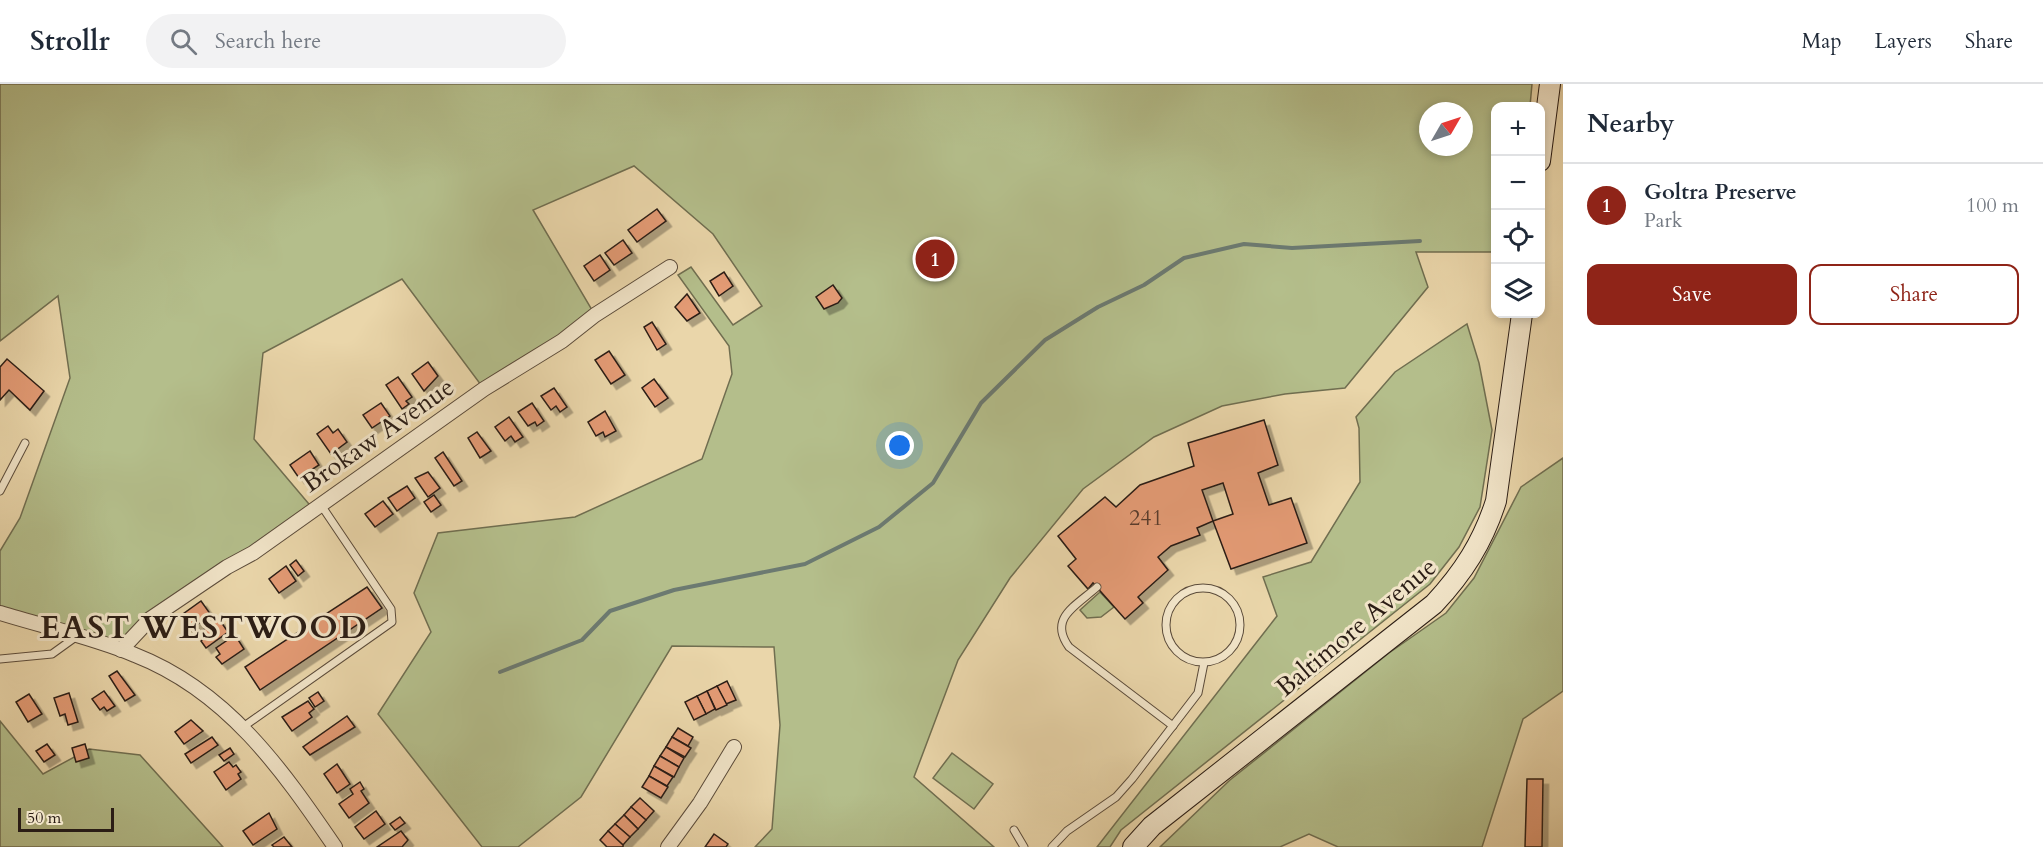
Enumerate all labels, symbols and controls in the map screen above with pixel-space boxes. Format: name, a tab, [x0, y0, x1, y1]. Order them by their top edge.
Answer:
search box	[146, 14, 566, 68]
text: Strollr	[30, 22, 110, 60]
icon: search	[167, 25, 200, 58]
text: Search here	[215, 26, 321, 56]
text: Map	[1802, 27, 1842, 56]
text: Layers	[1875, 27, 1932, 56]
text: Share	[1965, 27, 2013, 56]
north arrow	[1419, 102, 1473, 156]
map controls	[1491, 102, 1545, 318]
button: +	[1491, 102, 1545, 156]
text: Nearby	[1587, 106, 1675, 141]
button: −	[1491, 156, 1545, 210]
text: Goltra Preserve	[1644, 177, 1797, 207]
text: 1	[1601, 192, 1612, 219]
text: 100 m	[1966, 192, 2019, 219]
text: Park	[1644, 207, 1682, 234]
button: locate	[1491, 210, 1545, 264]
pin: 1	[916, 236, 954, 282]
button: layers	[1491, 264, 1545, 318]
button: Save	[1587, 264, 1797, 325]
button: Share	[1809, 264, 2019, 325]
street label: Brokaw Avenue	[295, 369, 461, 501]
your location	[885, 431, 914, 460]
house number: 241	[1129, 503, 1163, 533]
street label: Baltimore Avenue	[1268, 549, 1444, 705]
district label: EAST WESTWOOD	[40, 606, 368, 650]
scale bar	[18, 805, 114, 832]
text: 50 m	[27, 807, 61, 829]

